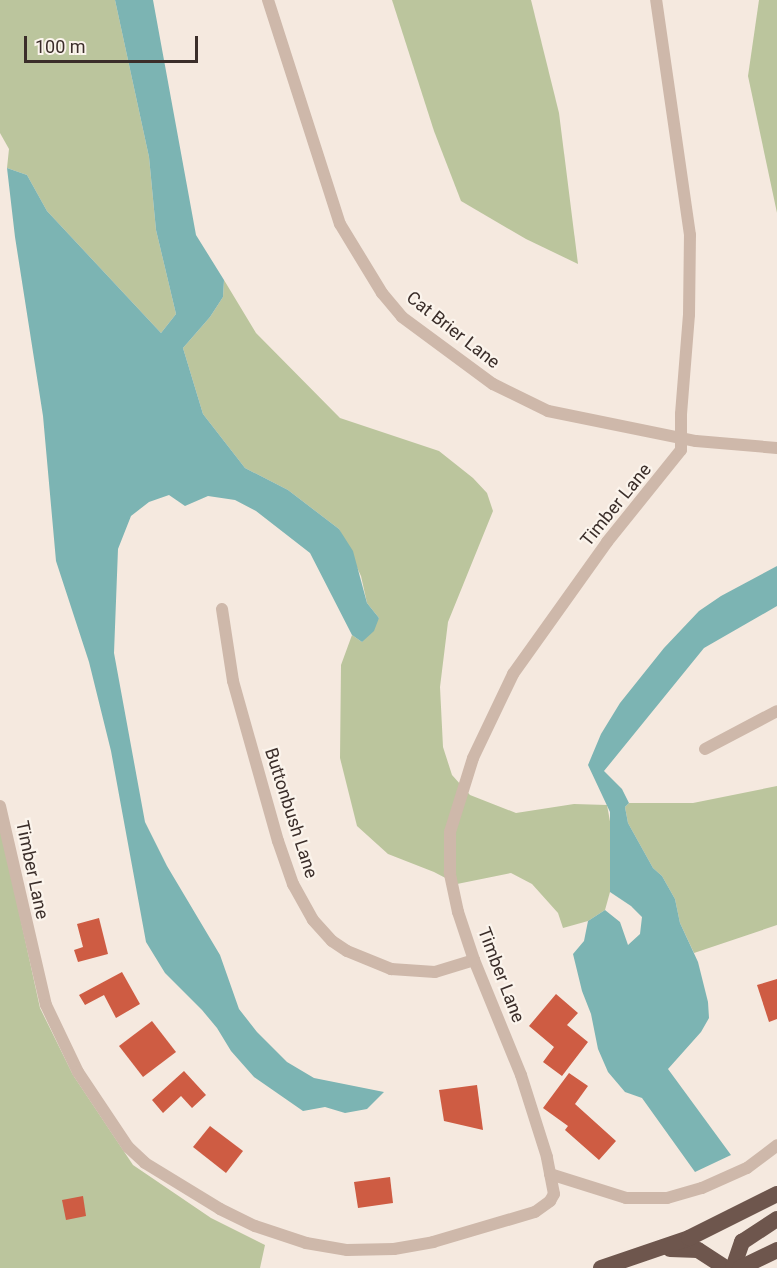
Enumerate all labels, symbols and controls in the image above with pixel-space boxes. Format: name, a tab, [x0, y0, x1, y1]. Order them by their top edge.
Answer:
scale bar	[27, 24, 201, 62]
text: 100 m	[35, 36, 86, 57]
street label: Cat Brier Lane	[402, 287, 504, 373]
street label: Timber Lane	[576, 459, 656, 551]
street label: Buttonbush Lane	[260, 745, 322, 881]
street label: Timber Lane	[11, 819, 53, 921]
street label: Timber Lane	[473, 924, 529, 1026]

